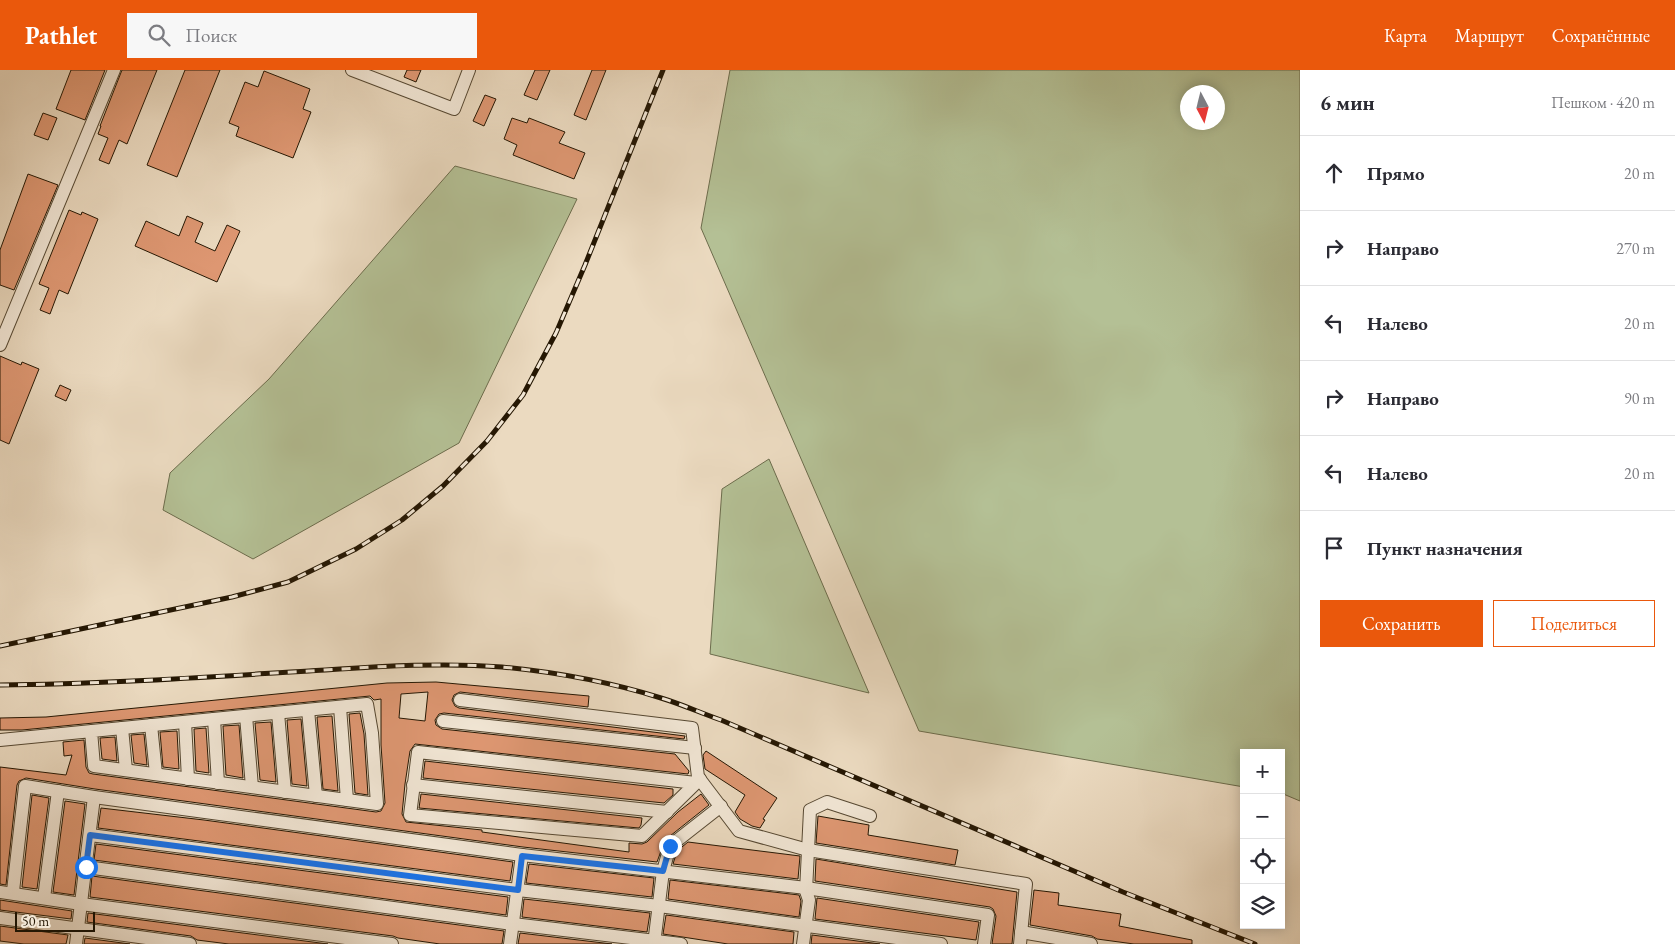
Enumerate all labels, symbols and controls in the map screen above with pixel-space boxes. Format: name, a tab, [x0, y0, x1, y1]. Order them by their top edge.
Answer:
search box	[127, 13, 477, 58]
text: Pathlet	[25, 20, 97, 51]
icon: search	[145, 21, 173, 49]
text: Поиск	[185, 23, 237, 48]
text: Карта	[1384, 24, 1427, 47]
text: Маршрут	[1455, 24, 1524, 47]
text: Сохранённые	[1552, 24, 1650, 47]
north arrow	[1180, 85, 1225, 130]
text: 6 мин	[1320, 89, 1375, 116]
text: Пешком · 420 m	[1551, 92, 1655, 113]
icon: ahead	[1320, 159, 1348, 187]
text: Прямо	[1367, 161, 1425, 186]
text: 20 m	[1624, 163, 1655, 184]
icon: right	[1320, 234, 1348, 262]
text: Направо	[1367, 236, 1439, 261]
text: 270 m	[1616, 238, 1655, 259]
icon: left	[1320, 309, 1348, 337]
text: Налево	[1367, 311, 1428, 336]
text: 20 m	[1624, 313, 1655, 334]
icon: right	[1320, 384, 1348, 412]
text: Направо	[1367, 386, 1439, 411]
text: 90 m	[1624, 388, 1655, 409]
icon: left	[1320, 459, 1348, 487]
text: Налево	[1367, 461, 1428, 486]
text: 20 m	[1624, 463, 1655, 484]
icon: arrive	[1320, 534, 1348, 562]
text: Пункт назначения	[1367, 536, 1523, 561]
button: Сохранить	[1320, 600, 1483, 647]
button: Поделиться	[1493, 600, 1655, 647]
map controls	[1240, 749, 1285, 929]
button: +	[1240, 749, 1285, 794]
button: −	[1240, 794, 1285, 839]
route end	[659, 835, 682, 858]
button: locate	[1240, 839, 1285, 884]
route start	[75, 856, 98, 879]
button: layers	[1240, 884, 1285, 929]
scale bar	[15, 909, 95, 932]
text: 50 m	[22, 912, 49, 930]

